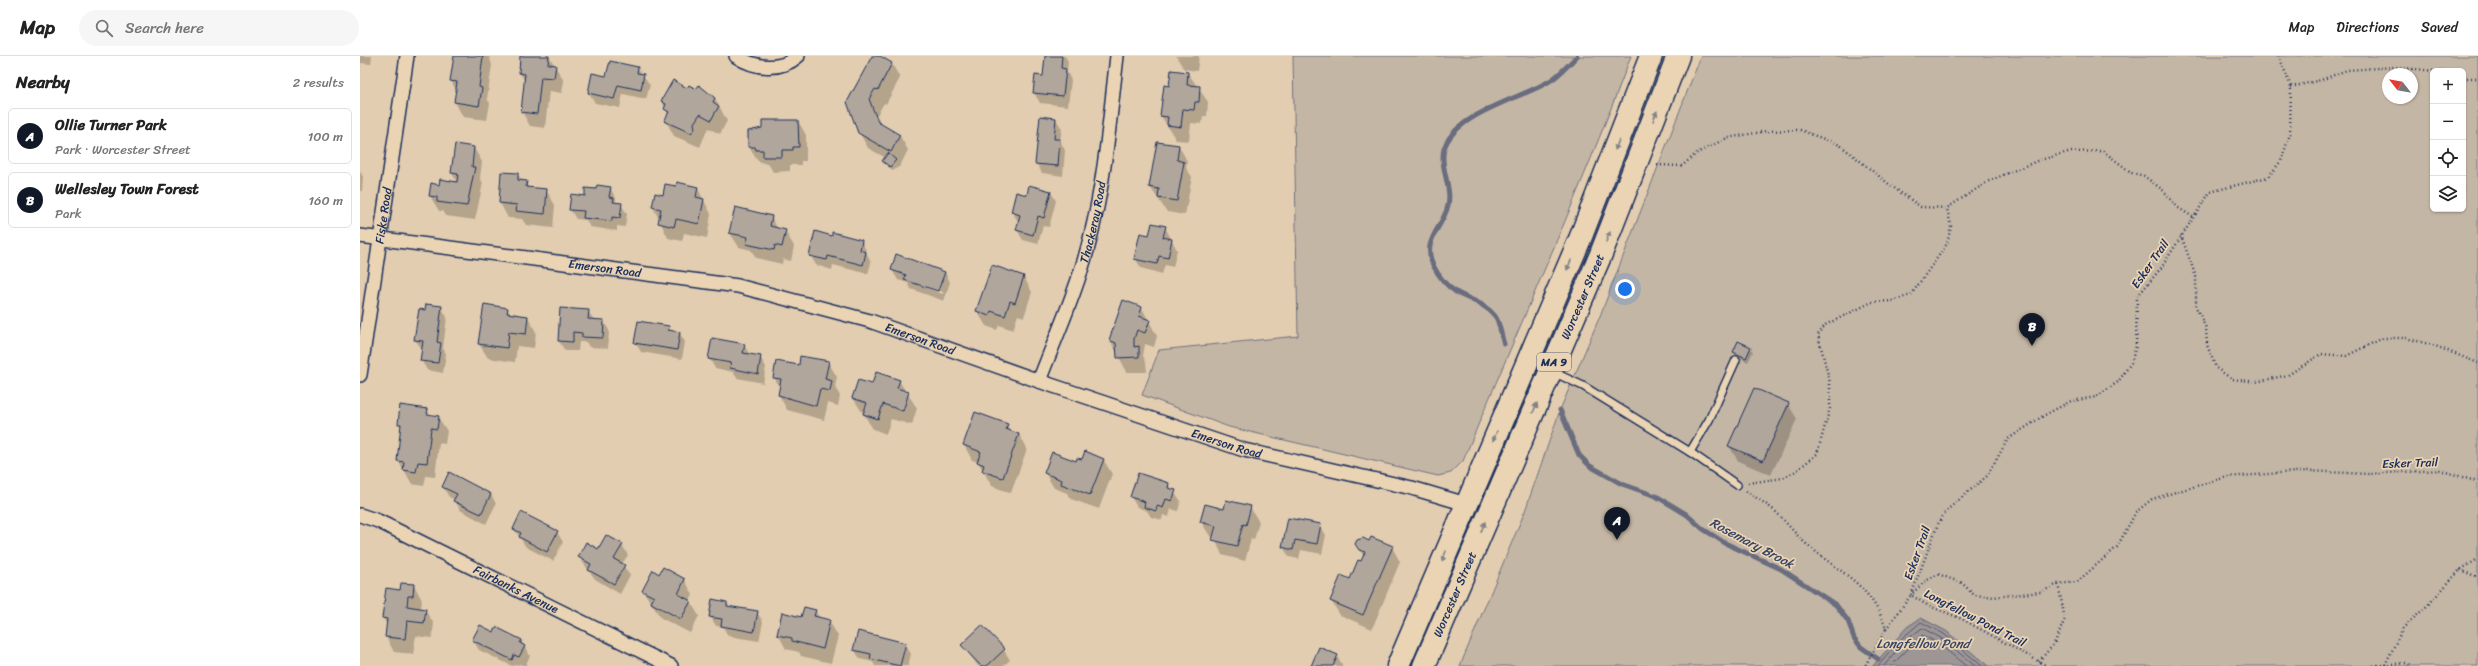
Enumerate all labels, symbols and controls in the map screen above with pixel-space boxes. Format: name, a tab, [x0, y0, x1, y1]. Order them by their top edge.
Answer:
search box	[79, 10, 359, 46]
text: Map	[20, 11, 55, 44]
text: Search here	[125, 15, 204, 41]
text: Map	[2288, 15, 2314, 40]
text: Directions	[2336, 15, 2399, 40]
text: Saved	[2421, 15, 2458, 40]
icon: search	[93, 17, 115, 39]
text: Nearby	[16, 67, 70, 97]
north arrow	[2382, 68, 2418, 104]
map controls	[2430, 68, 2466, 212]
button: +	[2430, 68, 2466, 104]
text: 2 results	[293, 71, 344, 94]
button: −	[2430, 104, 2466, 140]
one-way arrow	[1653, 109, 1659, 121]
text: Ollie Turner Park	[55, 112, 167, 138]
text: A	[26, 125, 34, 148]
text: 100 m	[308, 125, 343, 148]
text: Park · Worcester Street	[55, 138, 191, 161]
one-way arrow	[1614, 139, 1620, 151]
button: locate	[2430, 140, 2466, 176]
text: Wellesley Town Forest	[55, 176, 199, 202]
button: layers	[2430, 176, 2466, 212]
street label: Thackeray Road	[1073, 179, 1113, 266]
street label: Fiske Road	[368, 185, 399, 245]
text: B	[26, 189, 34, 212]
text: 160 m	[308, 189, 343, 212]
text: Park	[55, 202, 82, 225]
one-way arrow	[1605, 231, 1611, 242]
street label: Esker Trail	[2125, 234, 2175, 293]
street label: Worcester Street	[1555, 250, 1611, 343]
street label: Emerson Road	[567, 253, 643, 284]
one-way arrow	[1566, 260, 1572, 271]
your location	[1615, 279, 1635, 299]
pin: B	[2019, 313, 2045, 346]
street label: Emerson Road	[882, 316, 959, 362]
road number: MA 9	[1537, 353, 1571, 371]
one-way arrow	[1532, 402, 1538, 413]
street label: Emerson Road	[1188, 422, 1265, 465]
one-way arrow	[1492, 430, 1498, 442]
street label: Esker Trail	[2382, 451, 2439, 475]
pin: A	[1604, 507, 1630, 540]
water label: Rosemary Brook	[1706, 511, 1799, 575]
one-way arrow	[1480, 521, 1486, 533]
street label: Esker Trail	[1897, 522, 1937, 583]
street label: Worcester Street	[1427, 548, 1483, 641]
one-way arrow	[1441, 550, 1447, 561]
street label: Fairbanks Avenue	[469, 559, 563, 620]
street label: Longfellow Pond Trail	[1922, 586, 2028, 650]
water label: Longfellow Pond	[1876, 635, 1970, 651]

